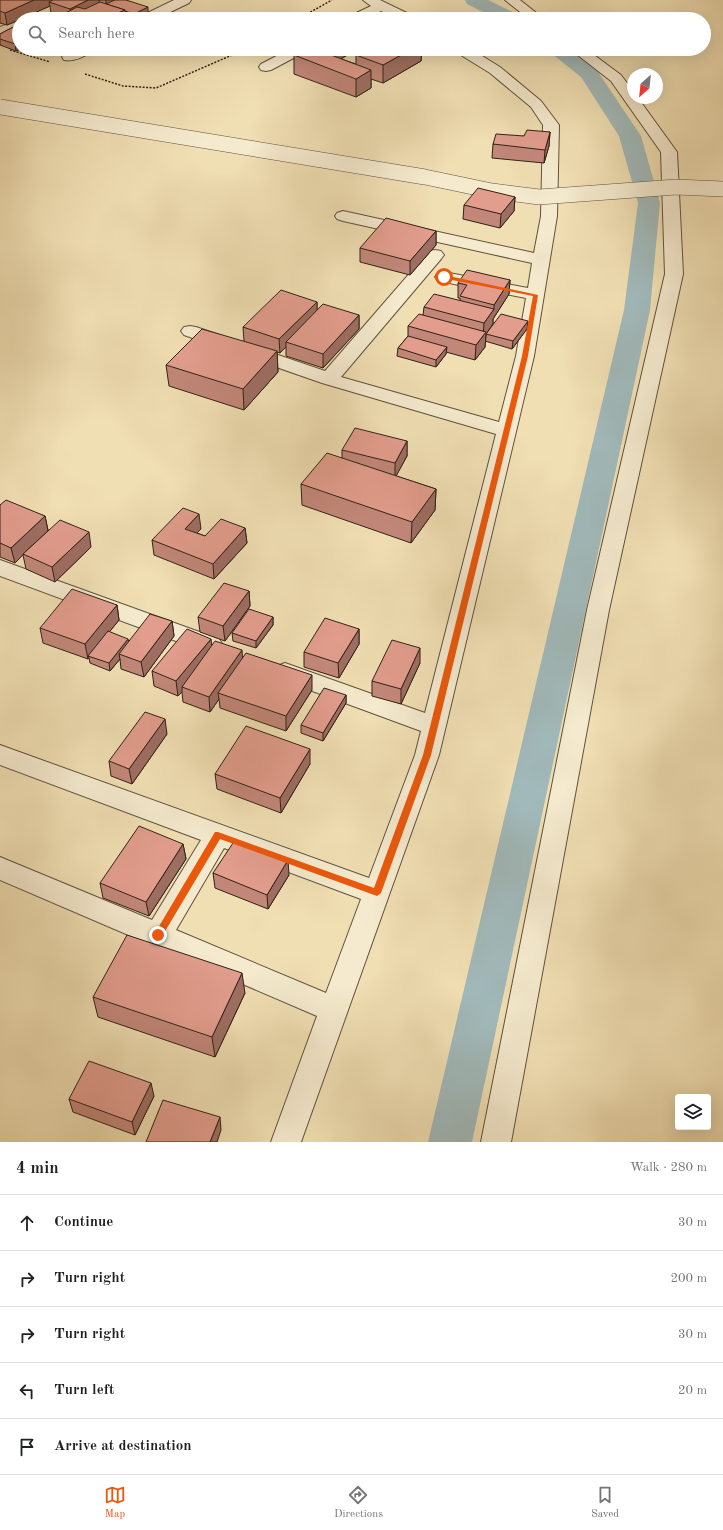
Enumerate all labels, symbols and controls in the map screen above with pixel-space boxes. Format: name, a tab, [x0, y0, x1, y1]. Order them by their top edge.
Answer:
search box	[12, 12, 711, 56]
icon: search	[26, 23, 48, 45]
text: Search here	[58, 27, 135, 42]
north arrow	[627, 68, 663, 104]
route start	[435, 268, 453, 286]
route end	[149, 926, 167, 944]
map controls	[675, 1094, 711, 1130]
button: layers	[675, 1094, 711, 1130]
text: 4 min	[16, 1160, 59, 1177]
text: Walk · 280 m	[630, 1161, 707, 1174]
icon: ahead	[16, 1212, 38, 1234]
text: Continue	[54, 1215, 113, 1230]
text: 30 m	[678, 1216, 707, 1229]
icon: right	[16, 1268, 38, 1290]
text: Turn right	[54, 1271, 125, 1286]
text: 200 m	[670, 1272, 707, 1285]
icon: right	[16, 1324, 38, 1346]
text: Turn right	[54, 1327, 125, 1342]
text: 30 m	[678, 1328, 707, 1341]
icon: left	[16, 1380, 38, 1402]
text: Turn left	[54, 1383, 114, 1398]
text: 20 m	[678, 1384, 707, 1397]
icon: arrive	[16, 1436, 38, 1458]
text: Arrive at destination	[54, 1439, 192, 1454]
tab: Map	[104, 1484, 126, 1522]
tab: Directions	[334, 1484, 383, 1522]
tab: Saved	[591, 1484, 619, 1522]

